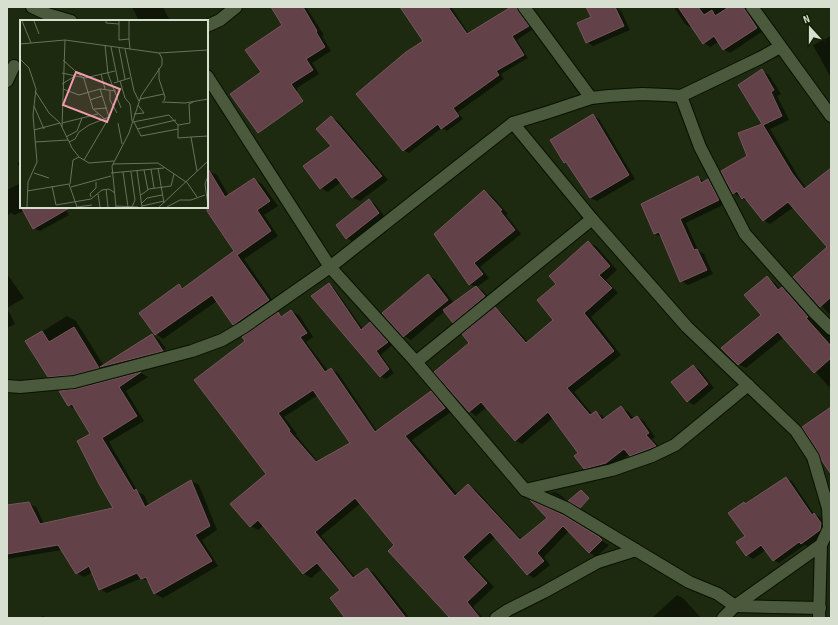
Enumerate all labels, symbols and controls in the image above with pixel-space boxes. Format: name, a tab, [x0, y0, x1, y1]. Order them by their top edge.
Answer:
north arrow	[790, 8, 830, 48]
text: N	[802, 12, 812, 26]
inset map	[20, 20, 208, 208]

